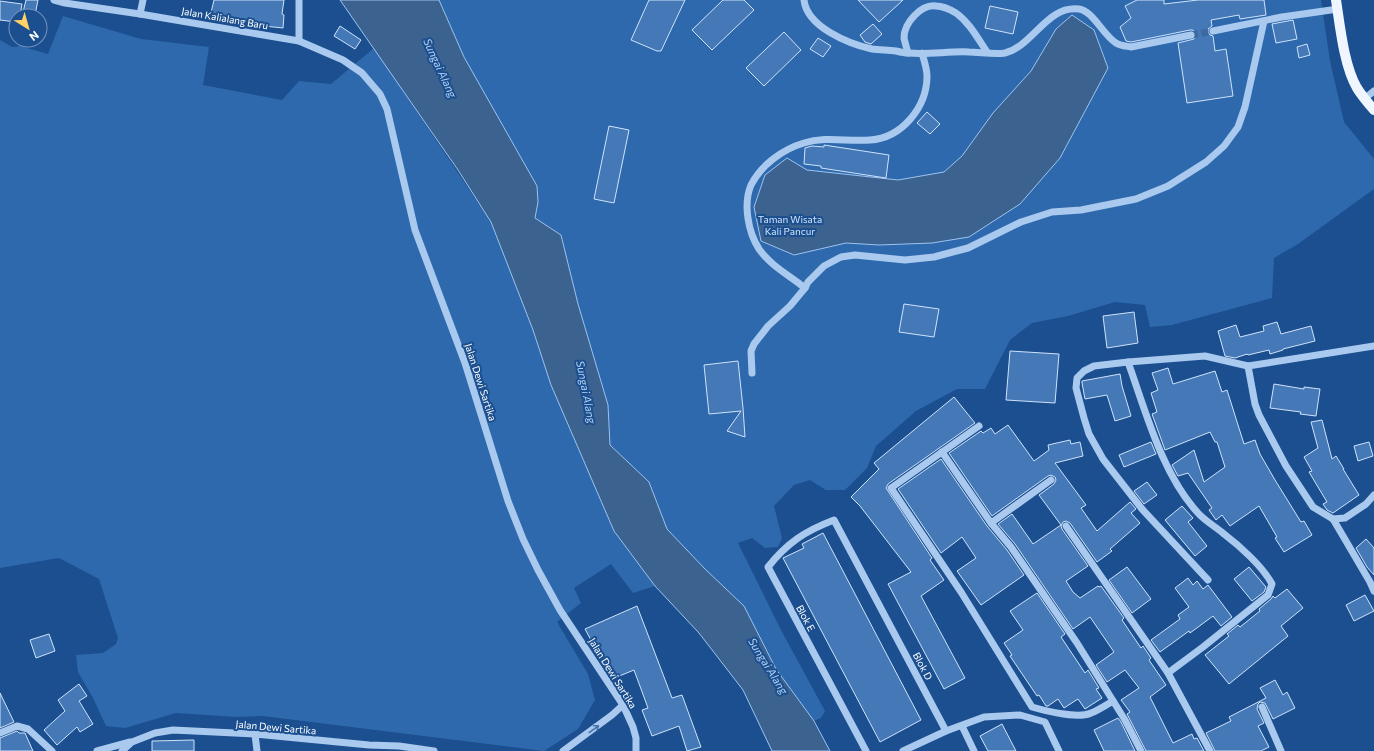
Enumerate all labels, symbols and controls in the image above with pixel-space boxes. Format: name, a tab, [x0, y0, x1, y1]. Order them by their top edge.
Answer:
street label: Jalan Kalialang Baru	[181, 4, 269, 32]
north arrow	[8, 8, 48, 48]
text: N	[27, 29, 42, 44]
water label: Sungai Alang	[421, 36, 460, 100]
park label: Taman Wisata Kali Pancur	[758, 213, 822, 237]
street label: Jalan Dewi Sartika	[463, 342, 499, 422]
water label: Sungai Alang	[574, 359, 599, 426]
street label: Blok E	[794, 603, 818, 633]
street label: Jalan Dewi Sartika	[586, 635, 640, 711]
water label: Sungai Alang	[746, 635, 791, 697]
street label: Blok D	[911, 650, 935, 682]
street label: Jalan Dewi Sartika	[235, 717, 317, 737]
one-way arrow	[588, 724, 599, 733]

